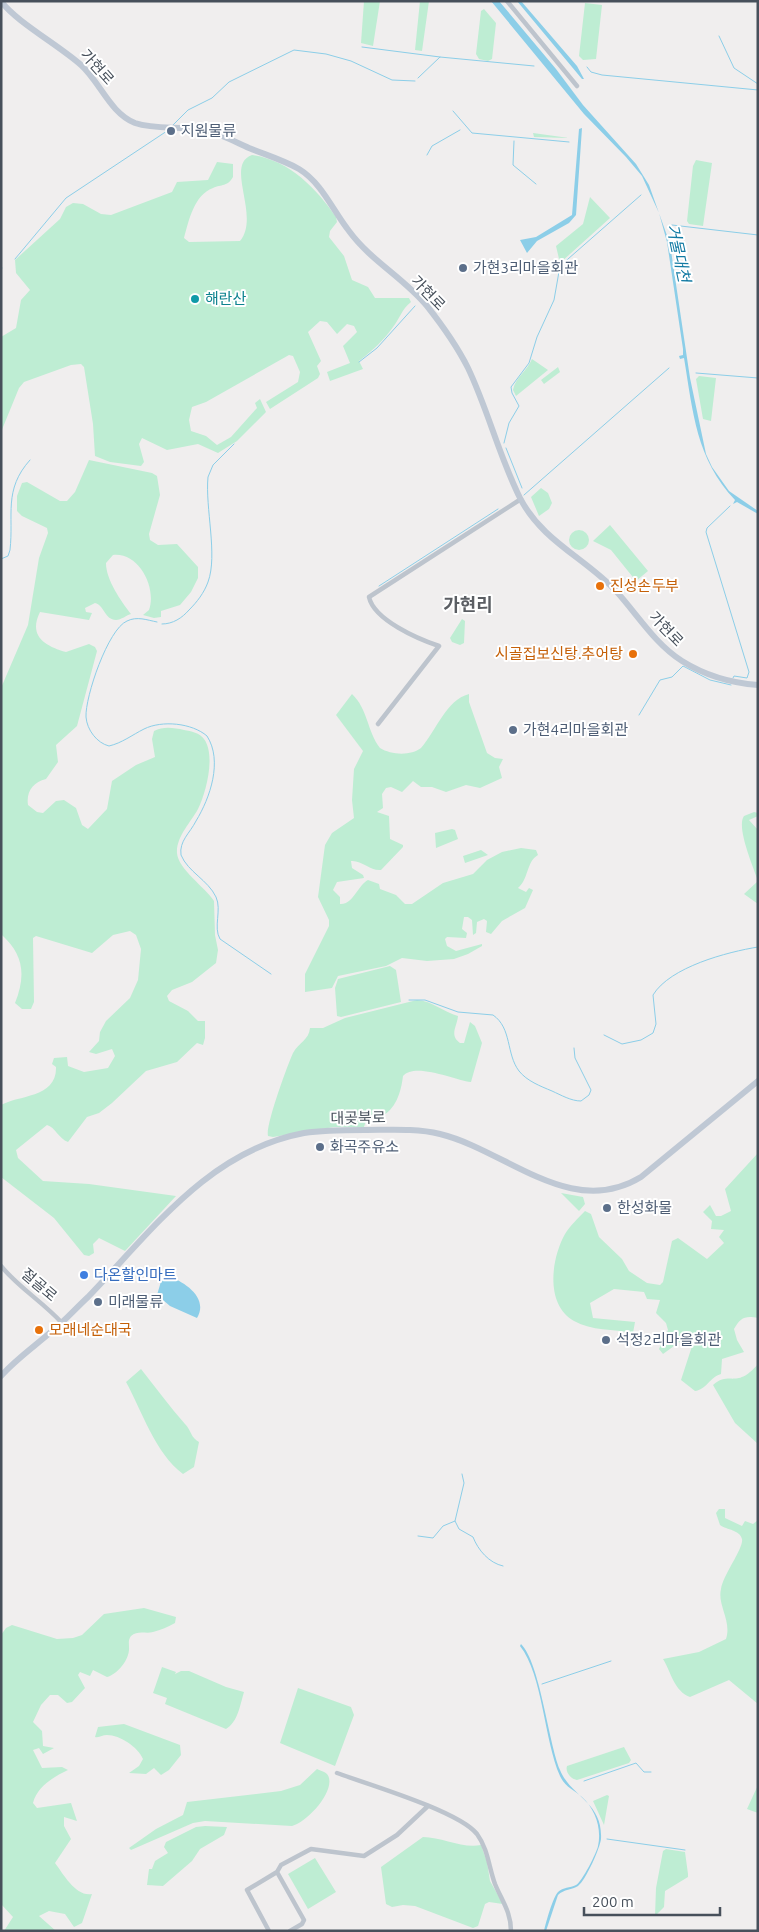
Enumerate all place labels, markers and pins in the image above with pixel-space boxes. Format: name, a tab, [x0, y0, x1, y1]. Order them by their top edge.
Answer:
place label: 지원물류	[181, 122, 236, 139]
marker: 지원물류	[165, 125, 177, 137]
place label: 가현3리마을회관	[473, 259, 578, 276]
marker: 가현3리마을회관	[457, 262, 469, 274]
place label: 해란산	[205, 290, 247, 307]
marker: 해란산	[189, 293, 201, 305]
place label: 진성손두부	[610, 577, 679, 594]
marker: 진성손두부	[594, 580, 606, 592]
place label: 시골집보신탕.추어탕	[495, 645, 623, 662]
marker: 시골집보신탕.추어탕	[627, 648, 639, 660]
place label: 가현4리마을회관	[523, 721, 628, 738]
marker: 가현4리마을회관	[507, 724, 519, 736]
place label: 화곡주유소	[330, 1138, 399, 1155]
marker: 화곡주유소	[314, 1141, 326, 1153]
place label: 한성화물	[617, 1199, 672, 1216]
marker: 한성화물	[601, 1202, 613, 1214]
place label: 다온할인마트	[94, 1266, 177, 1283]
marker: 다온할인마트	[78, 1269, 90, 1281]
place label: 미래물류	[108, 1293, 163, 1310]
marker: 미래물류	[92, 1296, 104, 1308]
place label: 모래네순대국	[49, 1321, 132, 1338]
marker: 모래네순대국	[33, 1324, 45, 1336]
place label: 석정2리마을회관	[616, 1331, 721, 1348]
marker: 석정2리마을회관	[600, 1334, 612, 1346]

